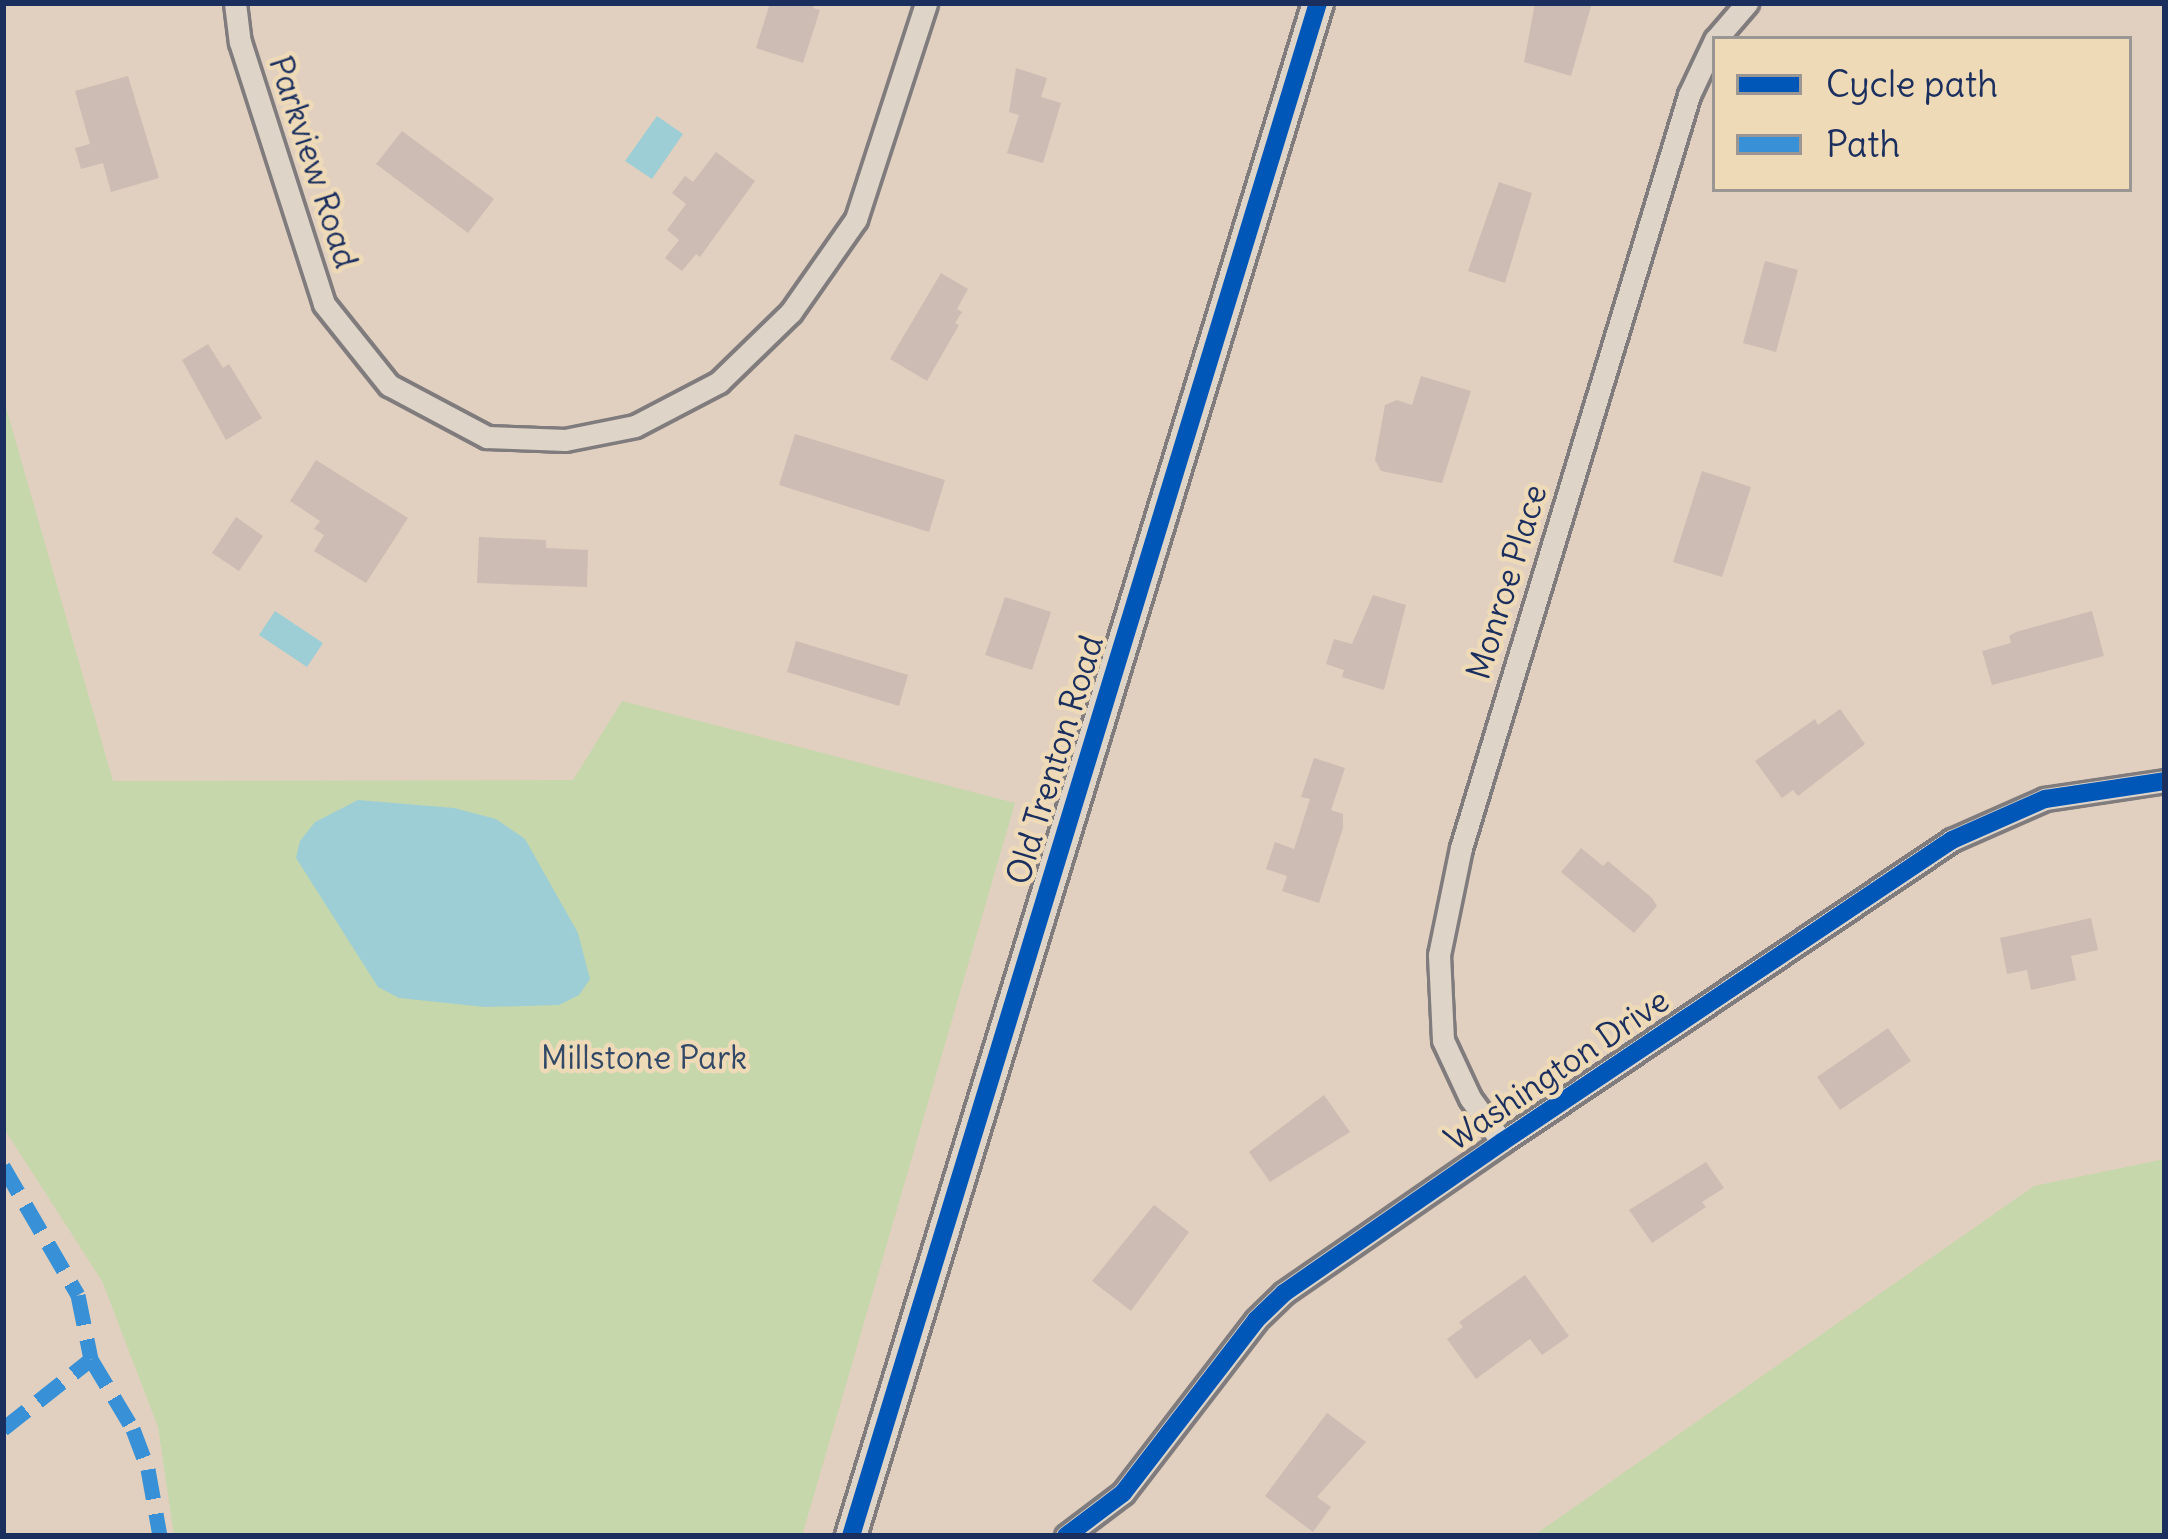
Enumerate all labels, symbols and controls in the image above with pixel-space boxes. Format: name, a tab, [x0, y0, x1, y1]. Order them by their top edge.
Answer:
legend	[1712, 36, 2132, 192]
street label: Parkview Road	[260, 51, 366, 273]
text: Cycle path	[1826, 62, 1998, 107]
text: Path	[1826, 122, 1900, 167]
street label: Monroe Place	[1459, 480, 1555, 684]
street label: Old Trenton Road	[998, 631, 1112, 889]
street label: Washington Drive	[1438, 981, 1676, 1159]
park label: Millstone Park	[541, 1038, 747, 1078]

